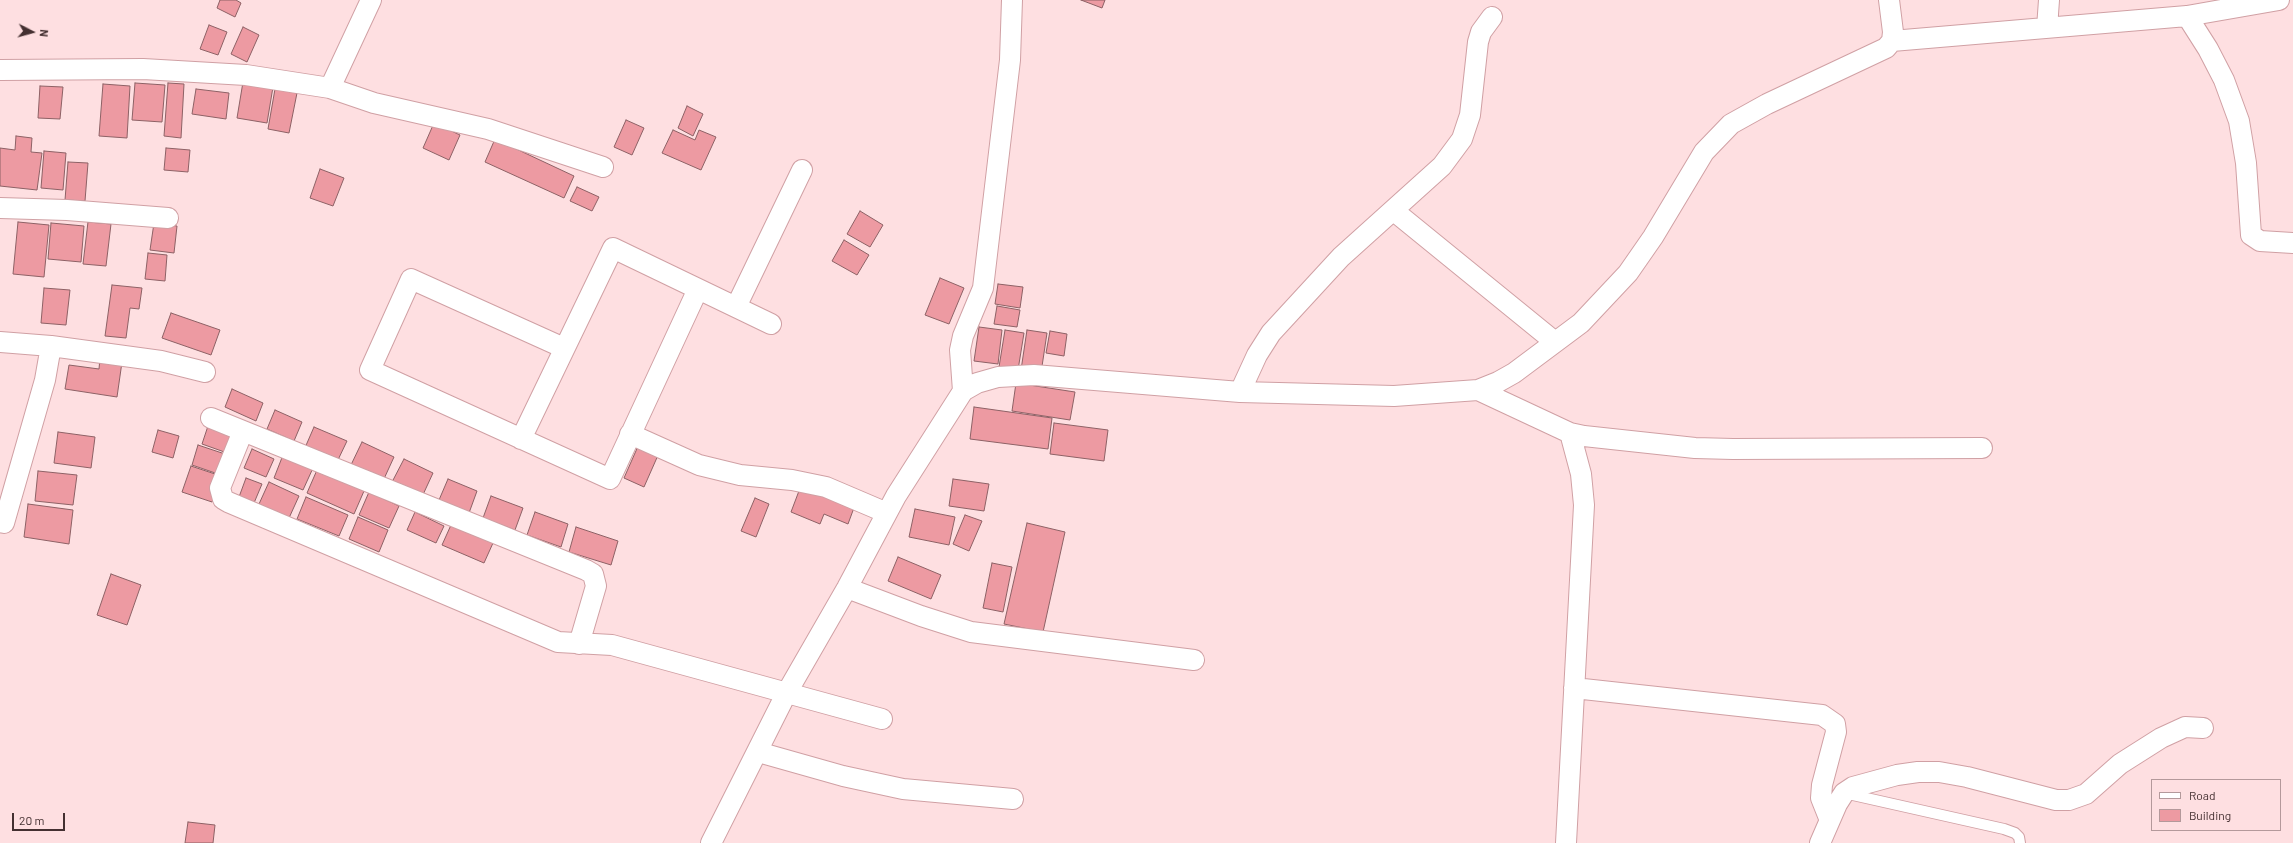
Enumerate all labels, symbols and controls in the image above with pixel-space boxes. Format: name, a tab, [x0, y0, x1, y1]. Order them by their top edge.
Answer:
north arrow	[12, 12, 52, 52]
text: N	[38, 29, 51, 38]
legend	[2151, 779, 2281, 831]
text: Road	[2189, 788, 2216, 802]
scale bar	[14, 805, 67, 831]
text: Building	[2189, 808, 2231, 822]
text: 20 m	[19, 813, 45, 827]

